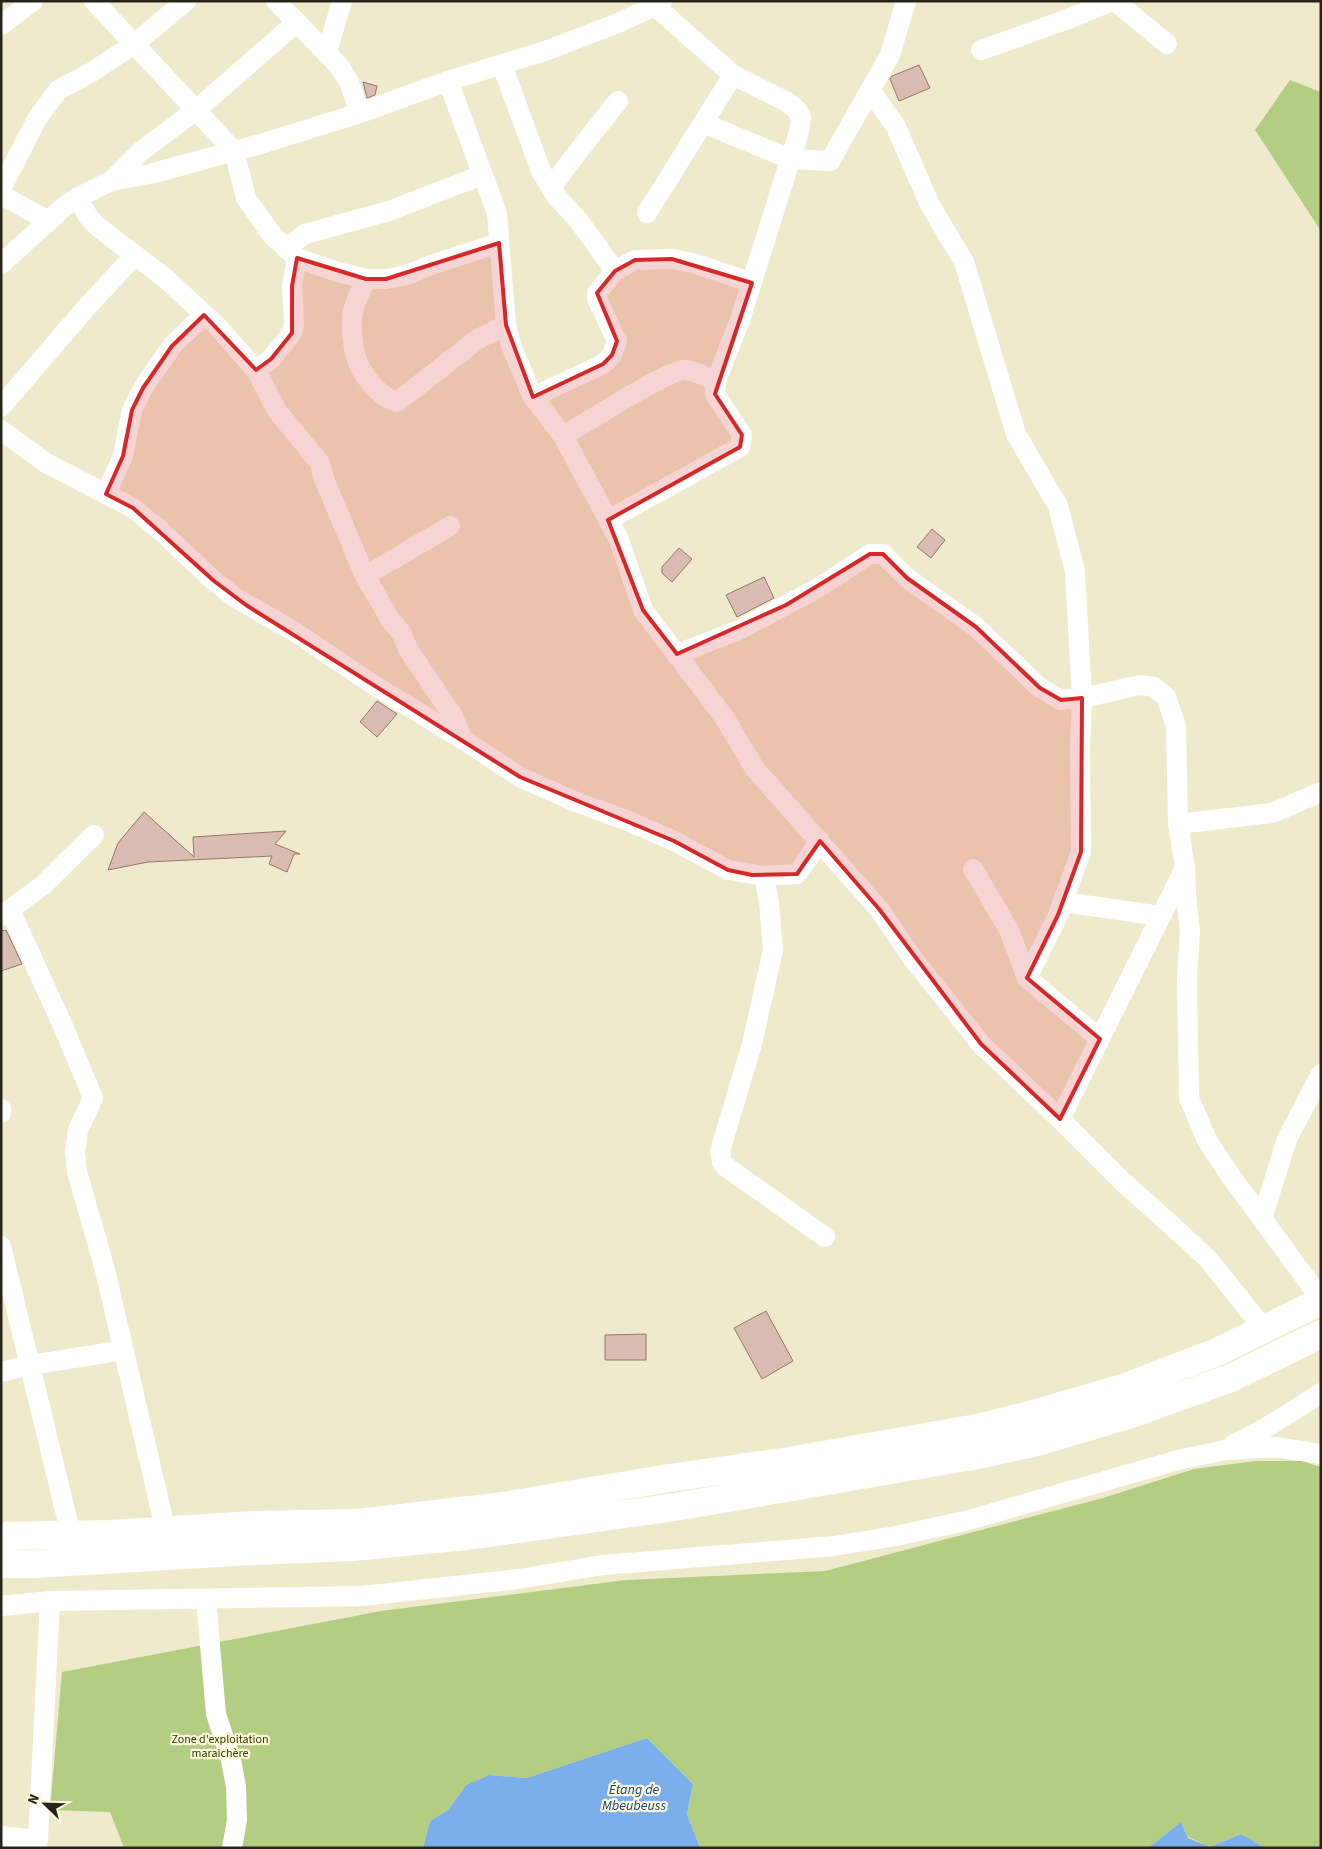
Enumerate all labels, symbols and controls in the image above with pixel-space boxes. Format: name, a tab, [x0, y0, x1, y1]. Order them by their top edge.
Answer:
park label: Zone d'exploitation maraichère	[171, 1731, 269, 1762]
north arrow	[20, 1779, 70, 1829]
water label: Étang de Mbeubeuss	[602, 1780, 666, 1816]
text: N	[23, 1791, 45, 1808]

